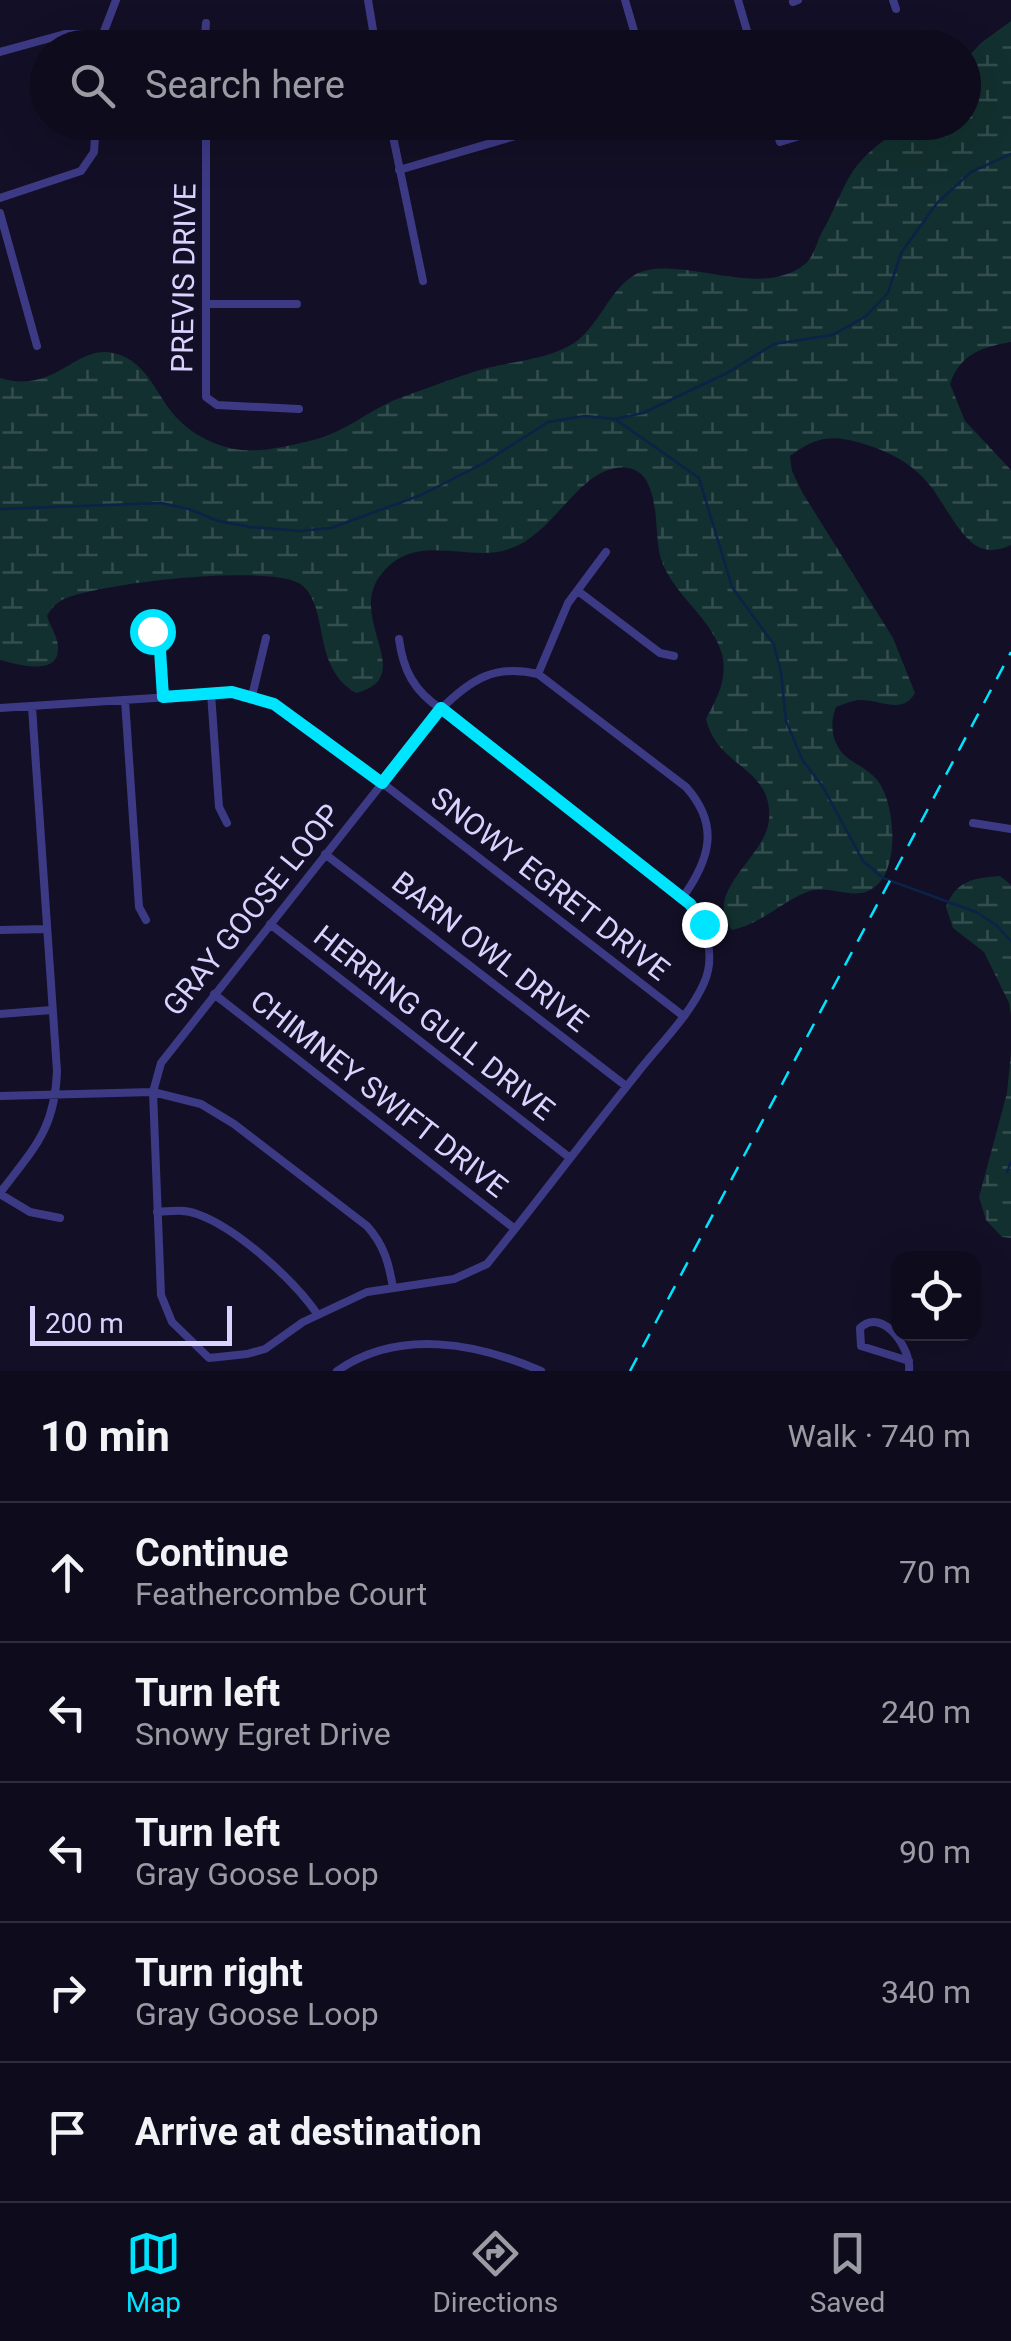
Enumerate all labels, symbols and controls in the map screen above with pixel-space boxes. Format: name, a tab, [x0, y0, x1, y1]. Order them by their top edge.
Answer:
search box	[30, 30, 981, 140]
icon: search	[65, 58, 120, 113]
text: Search here	[145, 63, 345, 107]
street label: PREVIS DRIVE	[164, 183, 203, 373]
route start	[130, 609, 176, 655]
street label: SNOWY EGRET DRIVE	[424, 780, 676, 987]
street label: GRAY GOOSE LOOP	[156, 797, 348, 1023]
street label: BARN OWL DRIVE	[385, 864, 595, 1039]
route end	[682, 902, 728, 948]
street label: HERRING GULL DRIVE	[307, 918, 561, 1127]
street label: CHIMNEY SWIFT DRIVE	[244, 983, 515, 1205]
map controls	[891, 1251, 981, 1341]
button: locate	[891, 1251, 981, 1341]
scale bar	[30, 1301, 232, 1346]
text: 200 m	[45, 1307, 124, 1340]
text: 10 min	[40, 1412, 170, 1461]
text: Walk · 740 m	[788, 1417, 971, 1455]
text: Continue	[135, 1531, 289, 1575]
icon: ahead	[40, 1545, 95, 1600]
text: 70 m	[899, 1553, 971, 1591]
text: Feathercombe Court	[135, 1575, 427, 1613]
text: Turn left	[135, 1671, 280, 1715]
icon: left	[40, 1685, 95, 1740]
text: 240 m	[881, 1693, 971, 1731]
text: Snowy Egret Drive	[135, 1715, 391, 1753]
text: Turn left	[135, 1811, 280, 1855]
icon: left	[40, 1825, 95, 1880]
text: 90 m	[899, 1833, 971, 1871]
text: Gray Goose Loop	[135, 1855, 379, 1893]
text: Turn right	[135, 1951, 303, 1995]
icon: right	[40, 1965, 95, 2020]
text: 340 m	[881, 1973, 971, 2011]
text: Gray Goose Loop	[135, 1995, 379, 2033]
icon: arrive	[40, 2105, 95, 2160]
text: Arrive at destination	[135, 2110, 482, 2154]
tab: Map	[126, 2226, 181, 2319]
tab: Directions	[432, 2226, 558, 2319]
tab: Saved	[810, 2226, 885, 2319]

